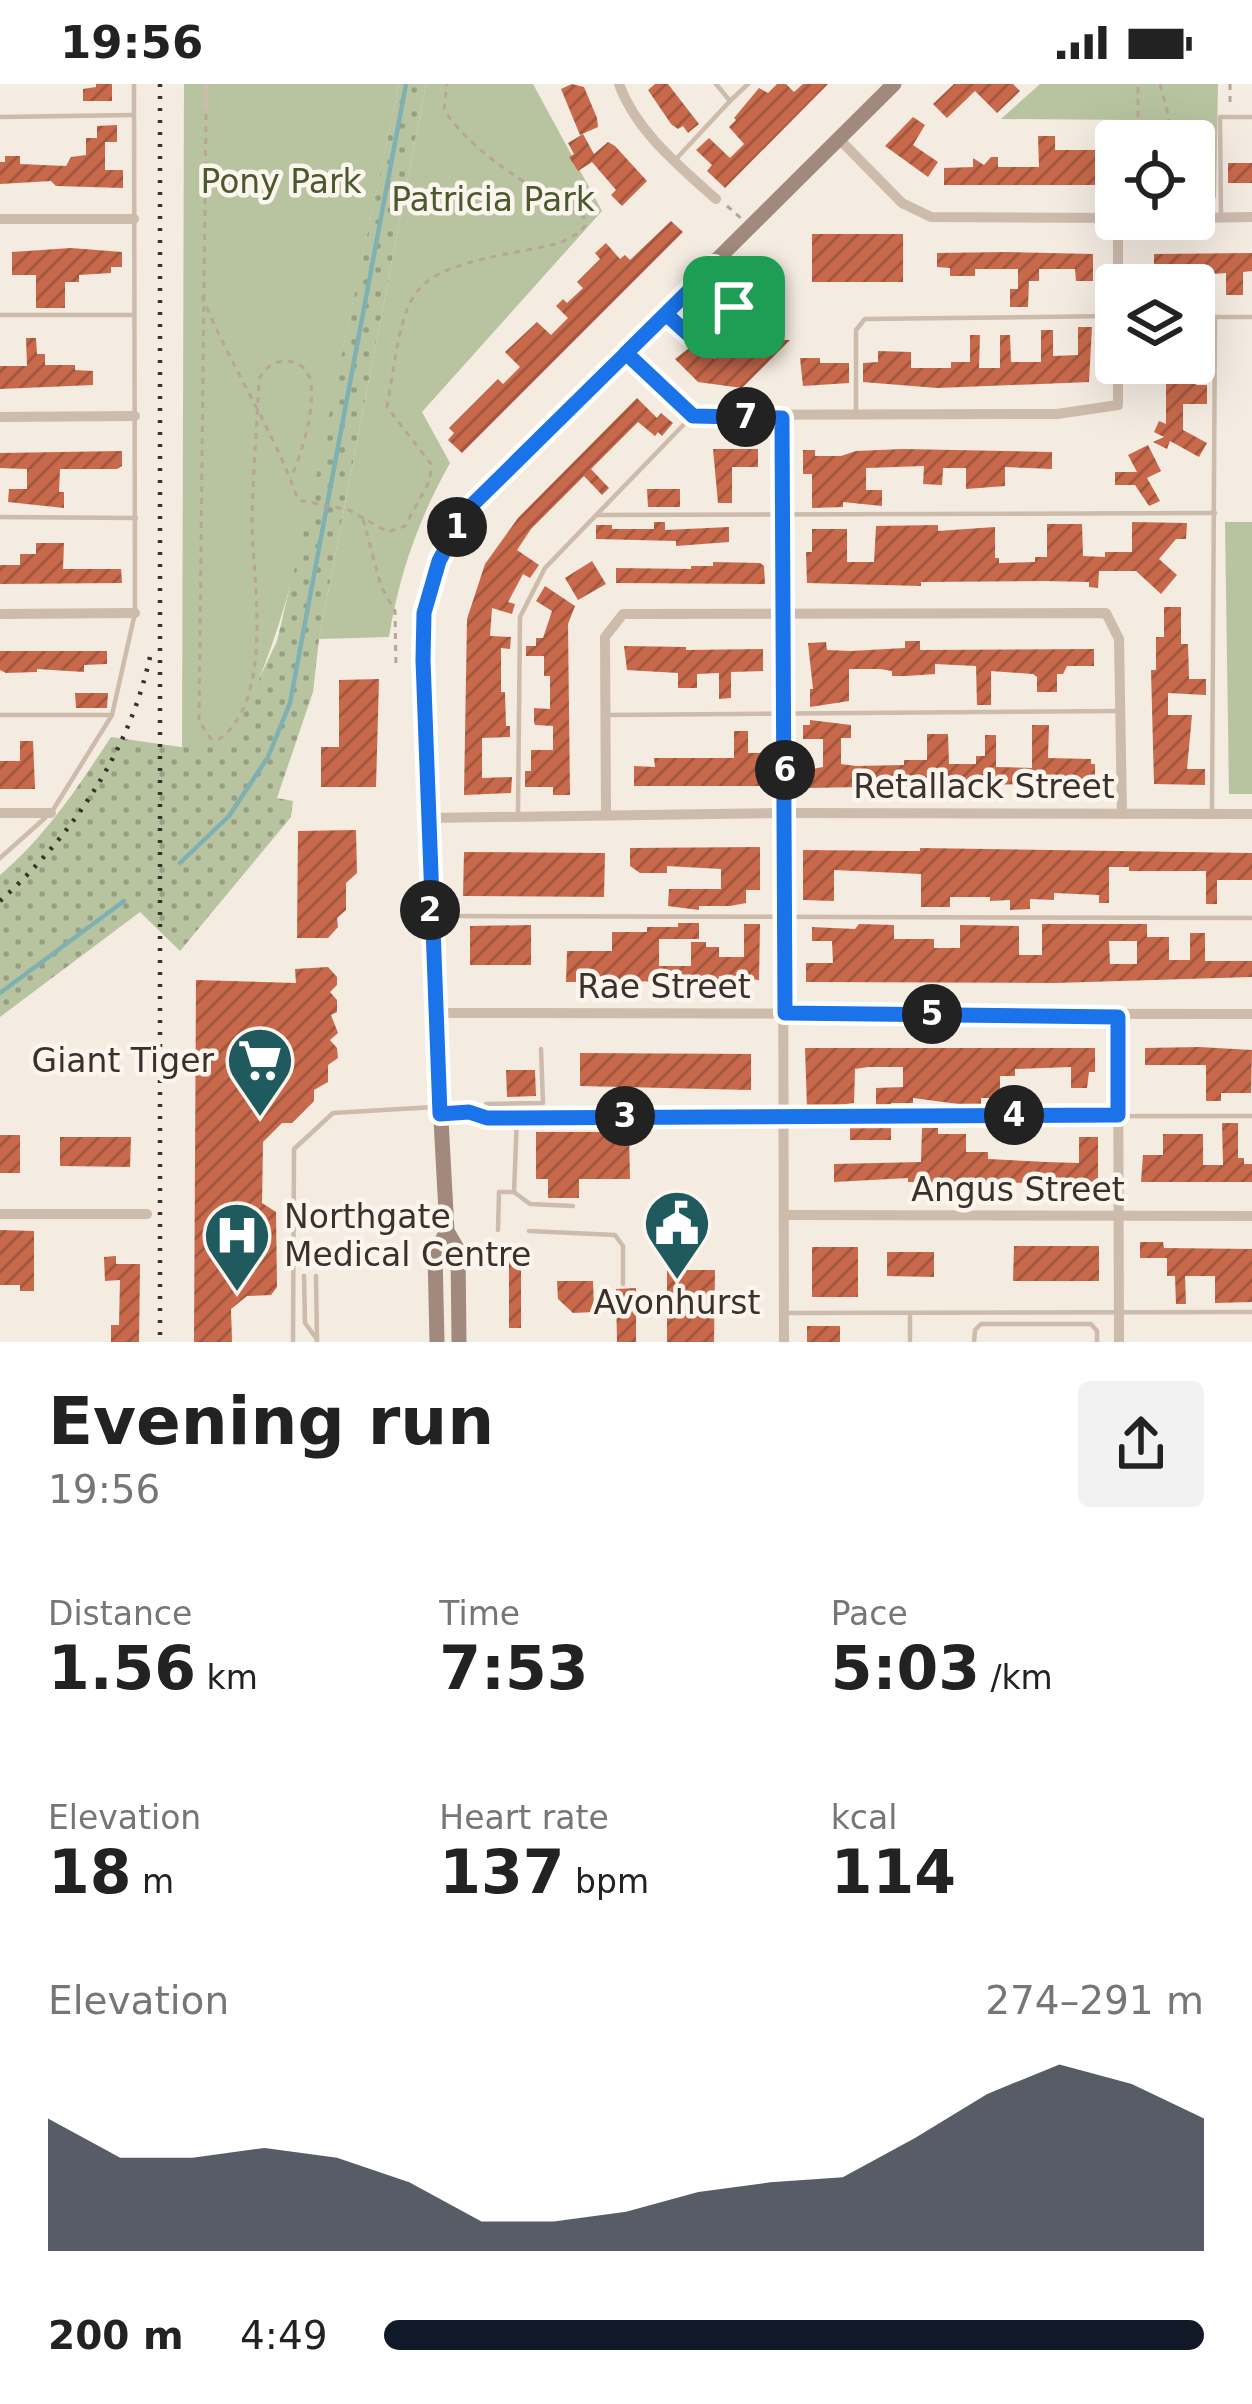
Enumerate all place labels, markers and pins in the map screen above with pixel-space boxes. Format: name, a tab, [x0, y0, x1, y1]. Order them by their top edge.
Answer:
pin	[683, 256, 785, 358]
pin: 7	[716, 387, 776, 447]
pin: 1	[427, 497, 487, 557]
pin: 6	[755, 740, 815, 800]
pin: 2	[400, 880, 460, 940]
pin: 5	[902, 984, 962, 1044]
supermarket icon: Giant Tiger	[225, 1025, 295, 1119]
place label: Giant Tiger	[32, 1041, 214, 1080]
pin: 4	[984, 1085, 1044, 1145]
pin: 3	[595, 1086, 655, 1146]
public building icon: Avonhurst	[642, 1188, 712, 1282]
place label: Northgate Medical Centre	[284, 1197, 531, 1274]
hospital icon: Northgate Medical Centre	[202, 1200, 272, 1294]
place label: Avonhurst	[594, 1283, 760, 1322]

